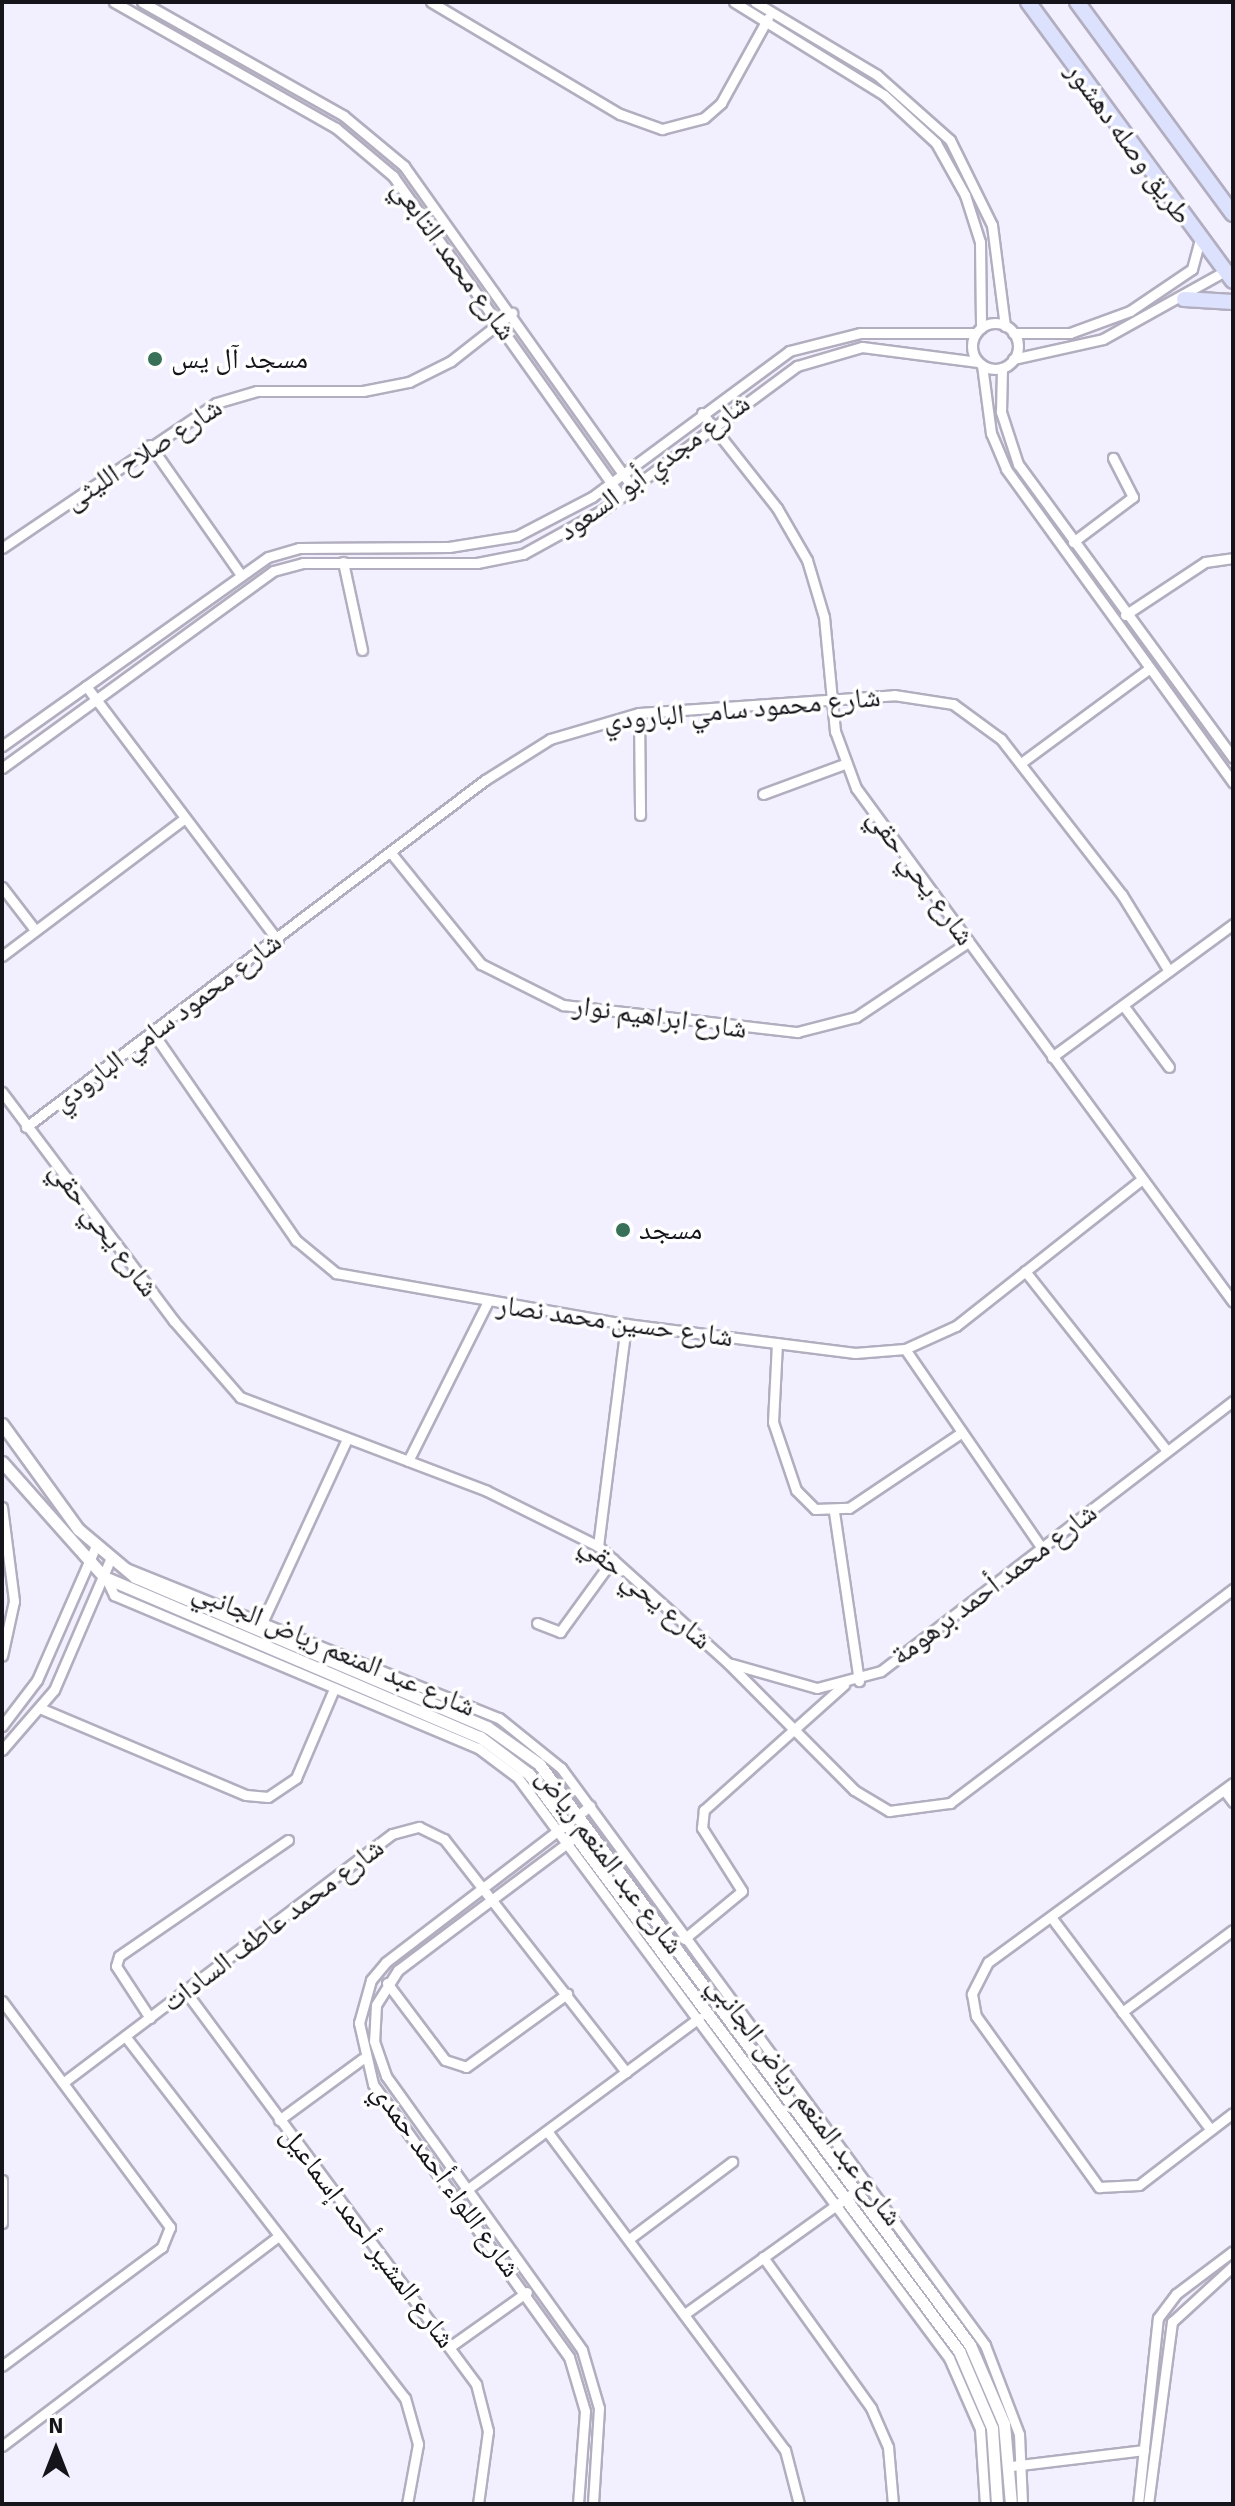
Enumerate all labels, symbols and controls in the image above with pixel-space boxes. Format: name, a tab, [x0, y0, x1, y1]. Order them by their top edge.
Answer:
street label: طريق وصله دهشور	[1059, 55, 1199, 231]
street label: شارع محمد التابعي	[385, 173, 523, 347]
place label: مسجد آل يس	[171, 342, 308, 376]
marker: مسجد آل يس	[146, 350, 164, 368]
street label: شارع مجدي أبو السعود	[552, 386, 756, 548]
street label: شارع صلاح الليثى	[58, 391, 228, 517]
street label: شارع محمود سامي البارودي	[602, 680, 882, 738]
street label: شارع يحي حقي	[860, 802, 982, 952]
street label: شارع محمود سامي البارودي	[46, 925, 288, 1119]
street label: شارع ابراهيم نوار	[571, 988, 749, 1046]
street label: شارع يحي حقي	[42, 1155, 166, 1303]
place label: مسجد	[639, 1213, 702, 1247]
marker: مسجد	[614, 1221, 632, 1239]
street label: شارع حسين محمد نصار	[495, 1288, 735, 1354]
street label: شارع محمد أحمد برهومة	[884, 1496, 1104, 1672]
street label: شارع يحي حقي	[574, 1527, 718, 1657]
street label: شارع عبد المنعم رياض الجانبي	[188, 1574, 480, 1724]
street label: شارع عبد المنعم رياض	[529, 1761, 691, 1961]
street label: شارع محمد عاطف السادات	[156, 1831, 390, 2019]
street label: شارع عبد المنعم رياض الجانبي	[700, 1970, 910, 2232]
street label: شارع اللواء أحمد حمدي	[364, 2076, 528, 2284]
street label: شارع المشير أحمد إسماعيل	[273, 2119, 463, 2355]
north arrow	[16, 2410, 96, 2490]
text: N	[48, 2412, 64, 2439]

